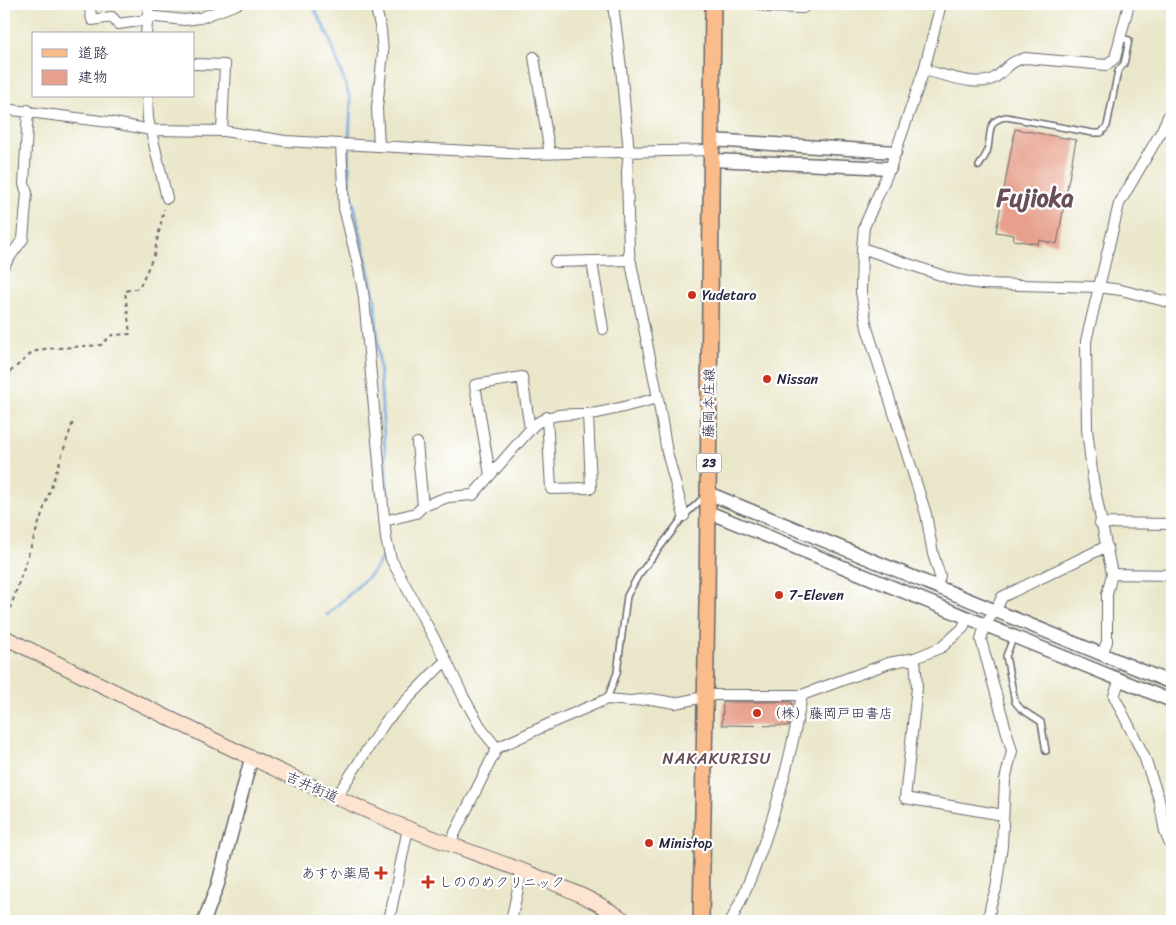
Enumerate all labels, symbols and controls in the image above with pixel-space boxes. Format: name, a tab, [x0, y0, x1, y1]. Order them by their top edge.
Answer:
legend	[32, 32, 195, 98]
text: 道路	[78, 40, 108, 66]
text: 建物	[78, 64, 108, 90]
district label: Fujioka	[995, 177, 1074, 219]
place label: Yudetaro	[702, 283, 756, 308]
marker: Yudetaro	[686, 289, 698, 301]
place label: Nissan	[777, 367, 818, 392]
street label: 藤岡本庄線	[696, 368, 722, 438]
marker: Nissan	[761, 373, 773, 385]
road number: 23	[696, 453, 722, 472]
place label: 7-Eleven	[789, 583, 844, 608]
marker: 7-Eleven	[773, 589, 785, 601]
place label: （株）藤岡戸田書店	[767, 701, 893, 726]
marker: （株）藤岡戸田書店	[751, 707, 763, 719]
district label: NAKAKURISU	[663, 744, 771, 773]
street label: 吉井街道	[281, 764, 343, 810]
place label: Ministop	[659, 831, 713, 856]
marker: Ministop	[643, 837, 655, 849]
place label: あすか薬局	[301, 861, 371, 886]
marker: あすか薬局	[375, 867, 387, 879]
place label: しののめクリニック	[439, 870, 565, 895]
marker: しののめクリニック	[421, 875, 435, 889]

